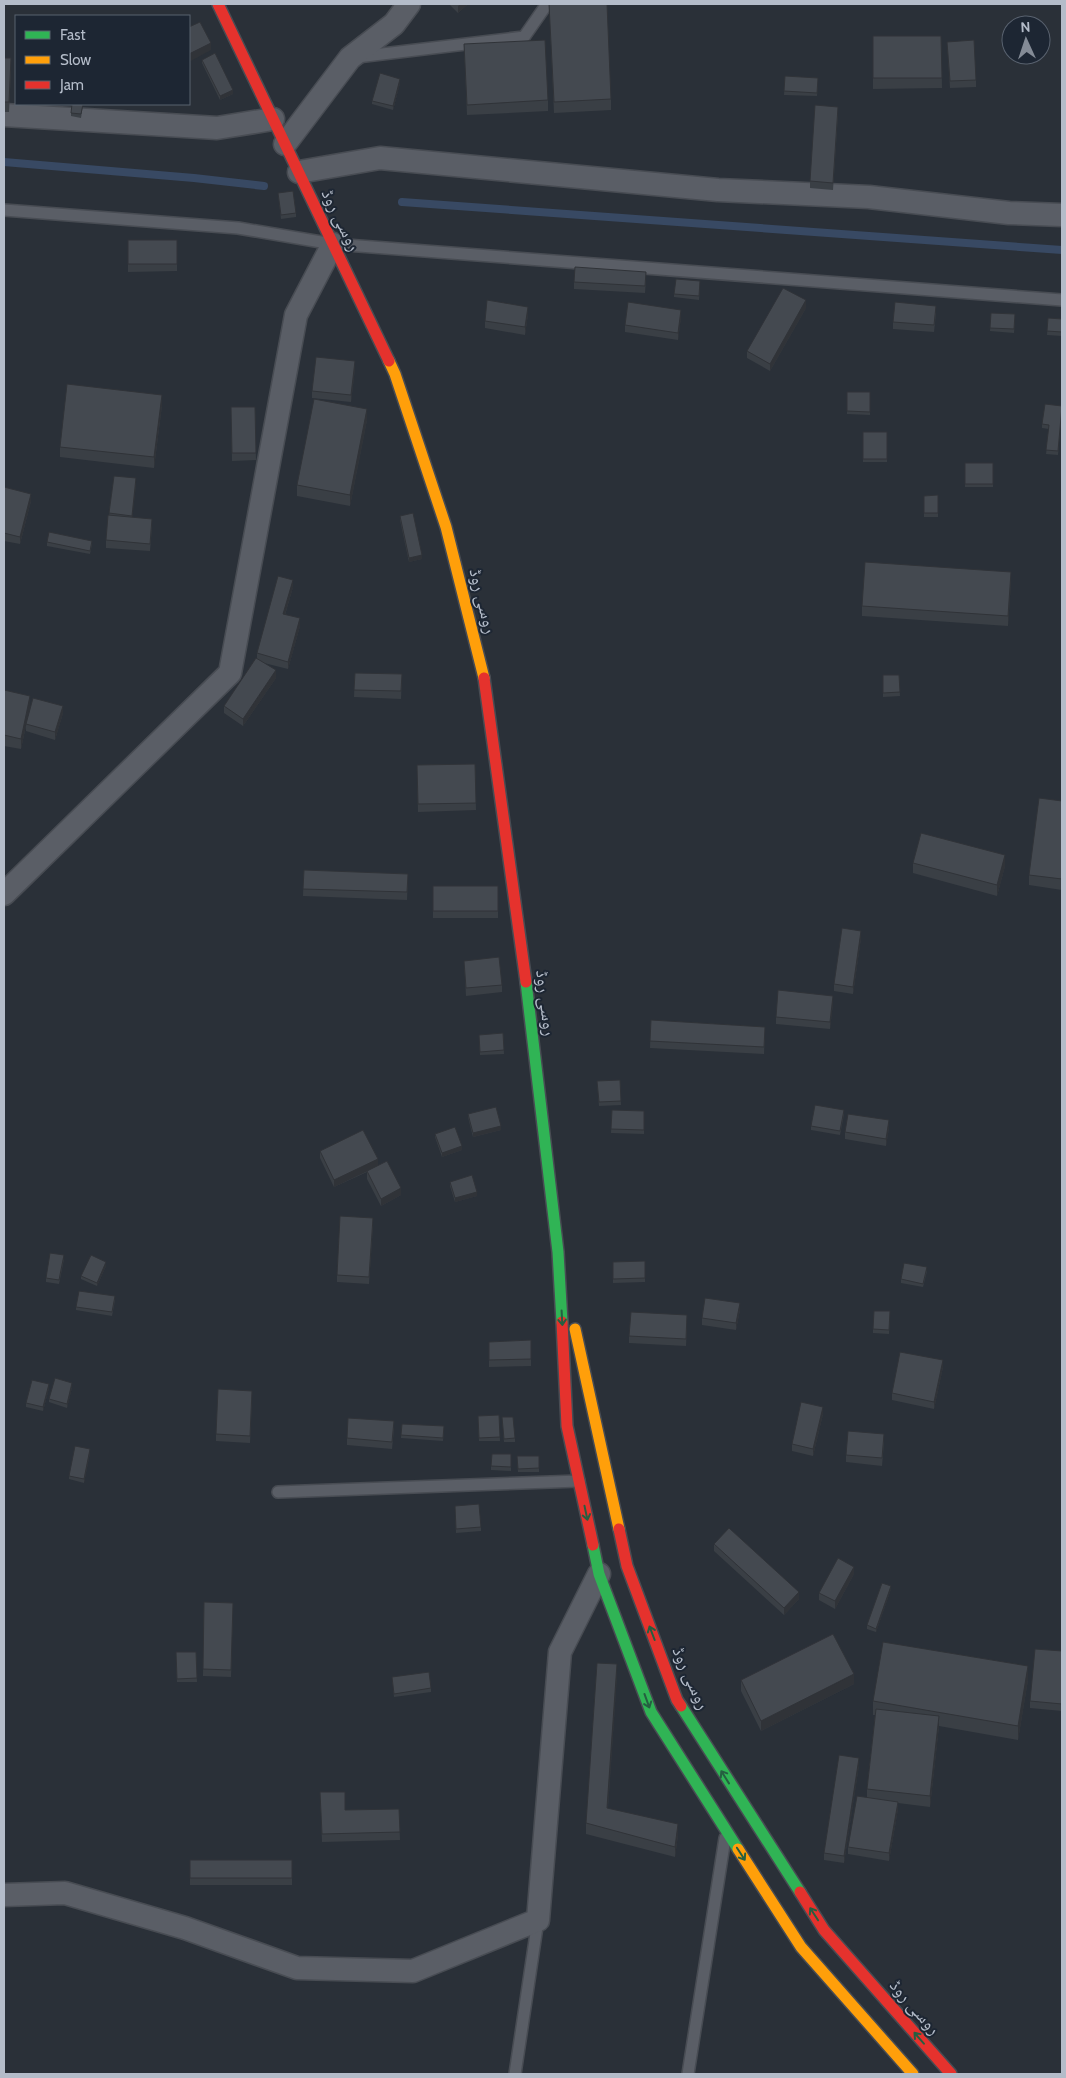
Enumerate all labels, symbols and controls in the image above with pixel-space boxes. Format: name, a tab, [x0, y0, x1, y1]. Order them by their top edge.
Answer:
legend	[15, 15, 190, 105]
north arrow	[1001, 15, 1051, 65]
text: N	[1020, 18, 1031, 36]
text: Fast	[60, 26, 85, 44]
text: Slow	[60, 51, 91, 69]
text: Jam	[59, 76, 84, 94]
street label: روسی روڈ	[317, 185, 365, 255]
street label: روسی روڈ	[464, 566, 502, 636]
street label: روسی روڈ	[531, 969, 561, 1037]
one-way arrow	[557, 1310, 566, 1326]
one-way arrow	[582, 1505, 591, 1521]
one-way arrow	[647, 1626, 656, 1641]
street label: روسی روڈ	[667, 1643, 715, 1713]
one-way arrow	[643, 1693, 652, 1708]
one-way arrow	[720, 1771, 730, 1785]
one-way arrow	[736, 1847, 746, 1861]
one-way arrow	[809, 1907, 819, 1921]
street label: روسی روڈ	[885, 1975, 945, 2039]
one-way arrow	[913, 2031, 925, 2044]

